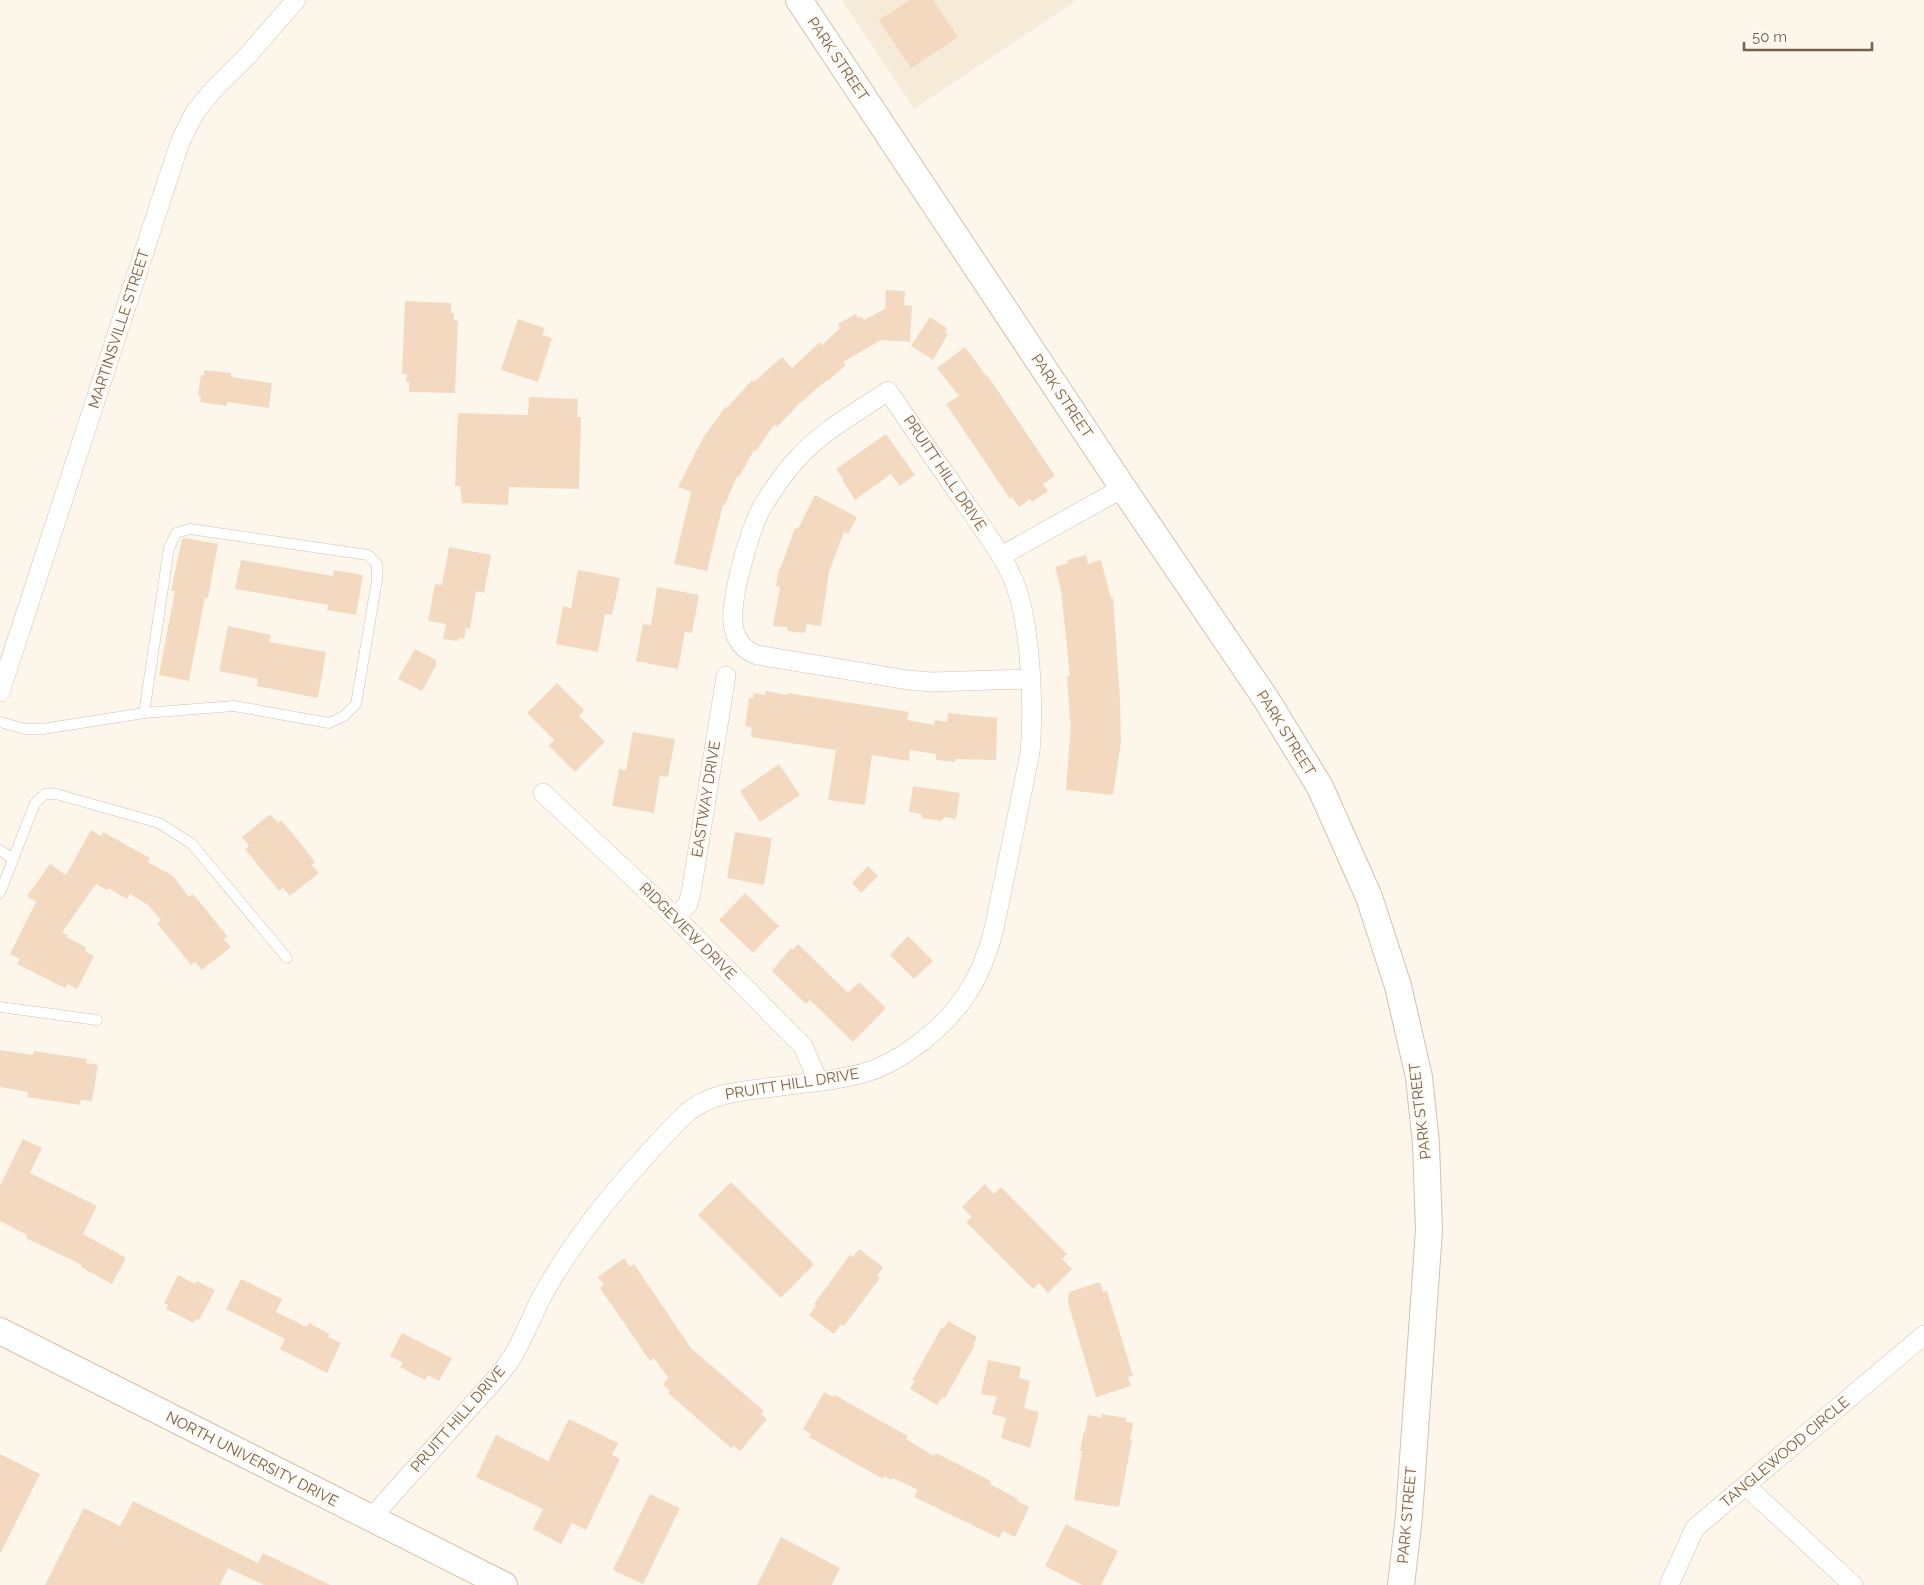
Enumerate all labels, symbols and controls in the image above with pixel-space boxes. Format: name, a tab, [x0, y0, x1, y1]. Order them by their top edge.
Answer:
street label: PARK STREET	[803, 14, 873, 104]
scale bar	[1744, 20, 1872, 52]
text: 50 m	[1752, 28, 1787, 46]
street label: MARTINSVILLE STREET	[85, 247, 153, 411]
street label: PARK STREET	[1027, 351, 1097, 441]
street label: PRUITT HILL DRIVE	[900, 412, 990, 534]
street label: PARK STREET	[1253, 687, 1319, 779]
street label: EASTWAY DRIVE	[688, 739, 724, 859]
street label: RIDGEVIEW DRIVE	[636, 879, 740, 983]
street label: PARK STREET	[1405, 1062, 1435, 1160]
street label: PRUITT HILL DRIVE	[724, 1065, 860, 1103]
street label: PRUITT HILL DRIVE	[407, 1362, 509, 1476]
street label: TANGLEWOOD CIRCLE	[1717, 1393, 1853, 1511]
street label: NORTH UNIVERSITY DRIVE	[163, 1408, 341, 1510]
street label: PARK STREET	[1394, 1466, 1420, 1564]

